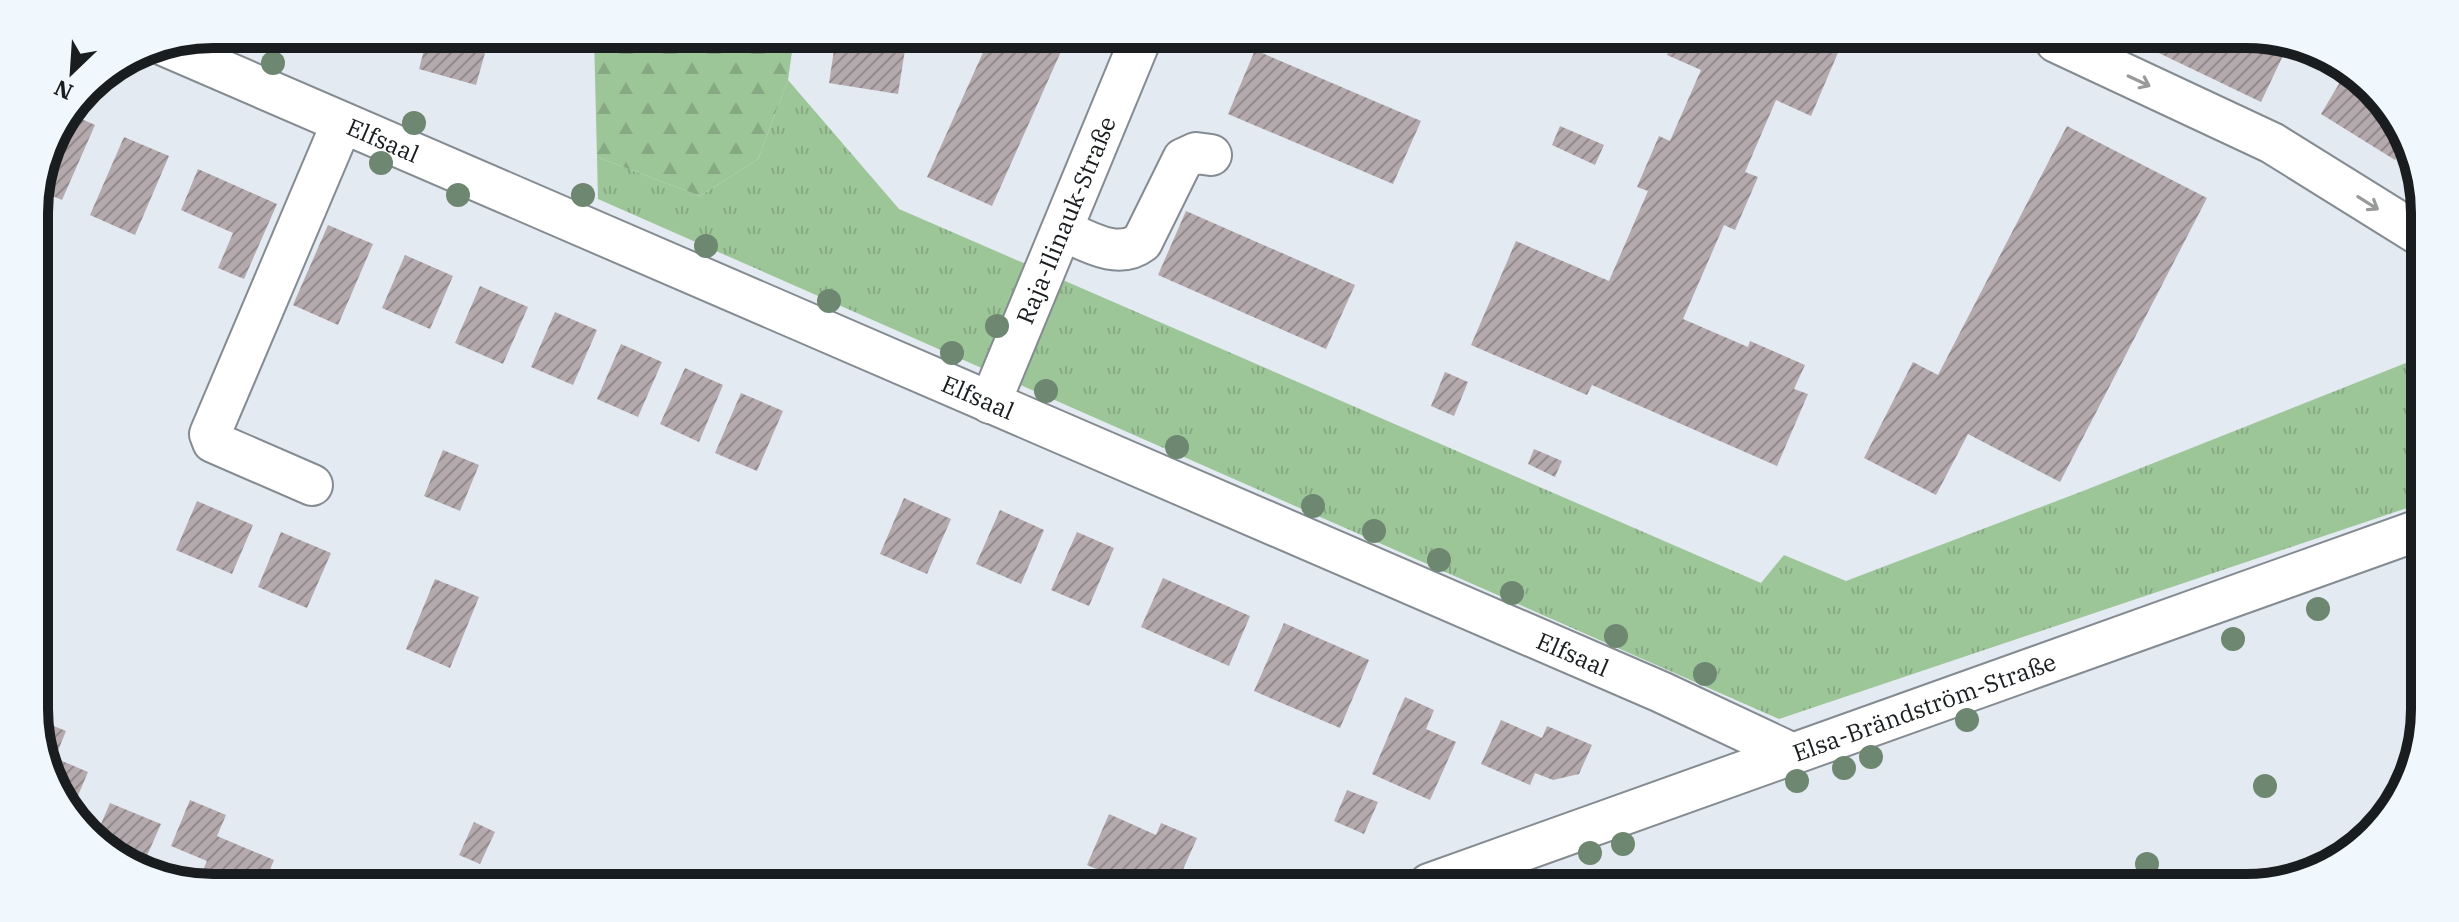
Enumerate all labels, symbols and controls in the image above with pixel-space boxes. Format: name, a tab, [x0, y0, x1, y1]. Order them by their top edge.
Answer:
north arrow	[32, 32, 112, 112]
text: N	[49, 74, 77, 107]
one-way arrow	[2126, 74, 2150, 89]
street label: Elfsaal	[342, 110, 424, 170]
street label: Raja-Ilinauk-Straße	[1008, 111, 1123, 329]
one-way arrow	[2356, 195, 2379, 211]
street label: Elfsaal	[937, 367, 1019, 427]
street label: Elfsaal	[1532, 624, 1614, 684]
street label: Elsa-Brändström-Straße	[1788, 645, 2060, 769]

